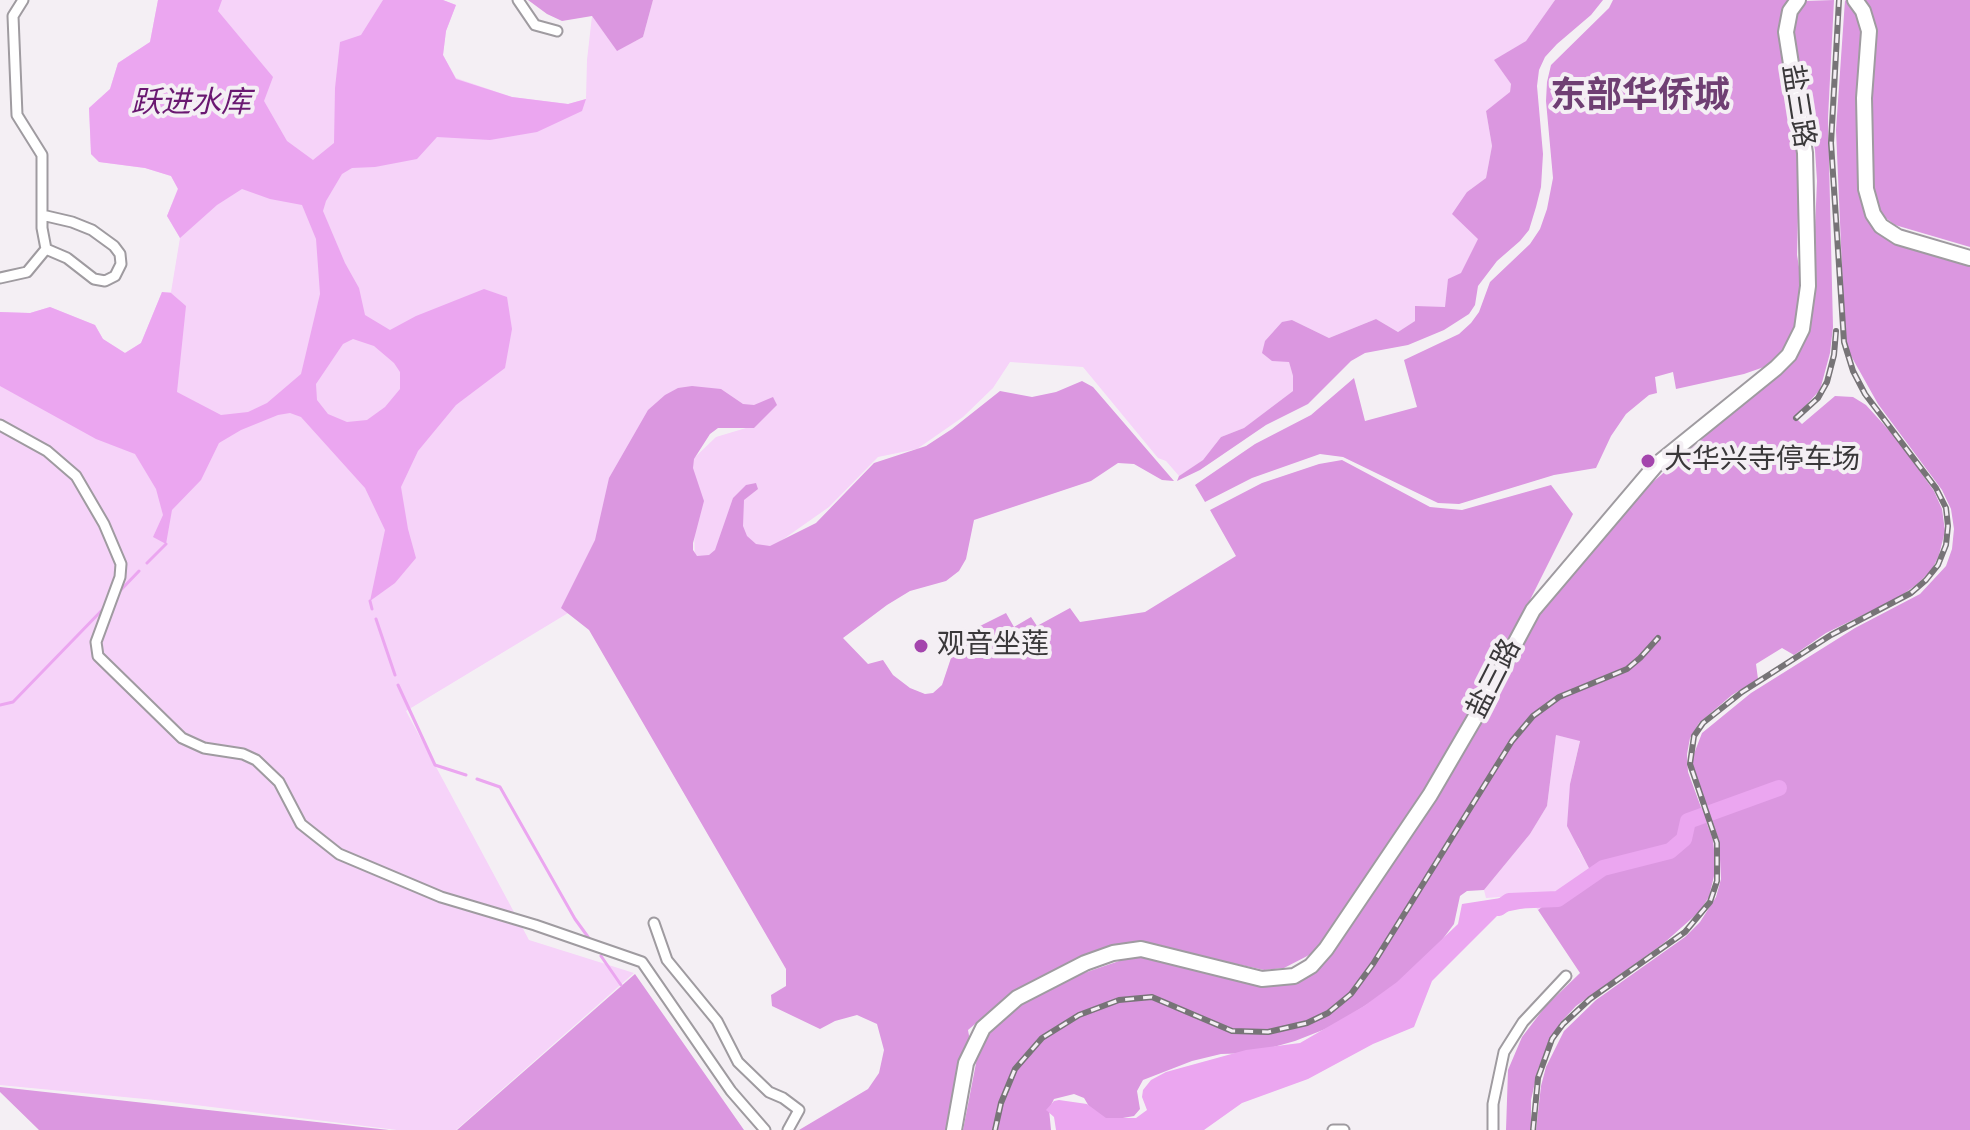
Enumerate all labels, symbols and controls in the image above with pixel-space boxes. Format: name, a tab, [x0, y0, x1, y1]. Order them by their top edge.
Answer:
street label: 盐三路	[1774, 62, 1820, 150]
district label: 东部华侨城	[1550, 76, 1730, 120]
water label: 跃进水库	[131, 86, 251, 122]
place label: 大华兴寺停车场	[1664, 444, 1860, 478]
marker: 大华兴寺停车场	[1639, 452, 1657, 470]
place label: 观音坐莲	[937, 629, 1049, 663]
street label: 盐三路	[1461, 634, 1529, 724]
marker: 观音坐莲	[912, 637, 930, 655]

